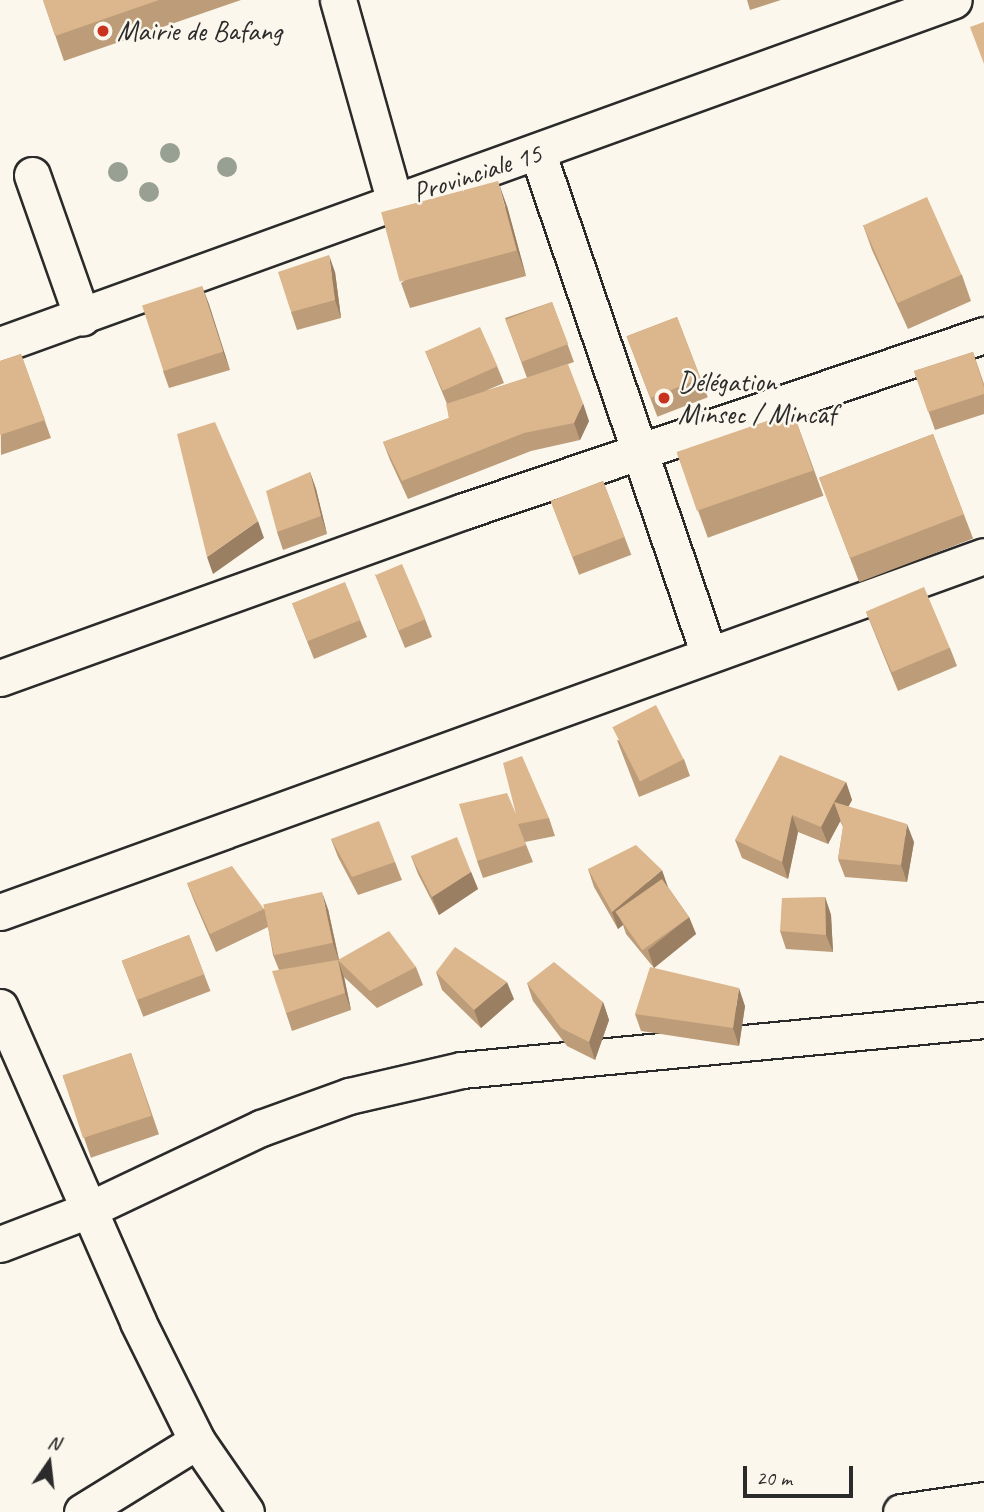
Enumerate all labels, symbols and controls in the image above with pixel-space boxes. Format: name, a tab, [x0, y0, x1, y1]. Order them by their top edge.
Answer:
place label: Mairie de Bafang	[117, 14, 281, 48]
marker: Mairie de Bafang	[95, 23, 111, 39]
street label: Provinciale 15	[408, 136, 546, 210]
place label: Délégation Minsec / Mincaf	[678, 365, 836, 431]
marker: Délégation Minsec / Mincaf	[656, 390, 672, 406]
north arrow	[14, 1428, 84, 1498]
text: N	[45, 1430, 63, 1456]
scale bar	[746, 1452, 856, 1496]
text: 20 m	[756, 1465, 792, 1491]

